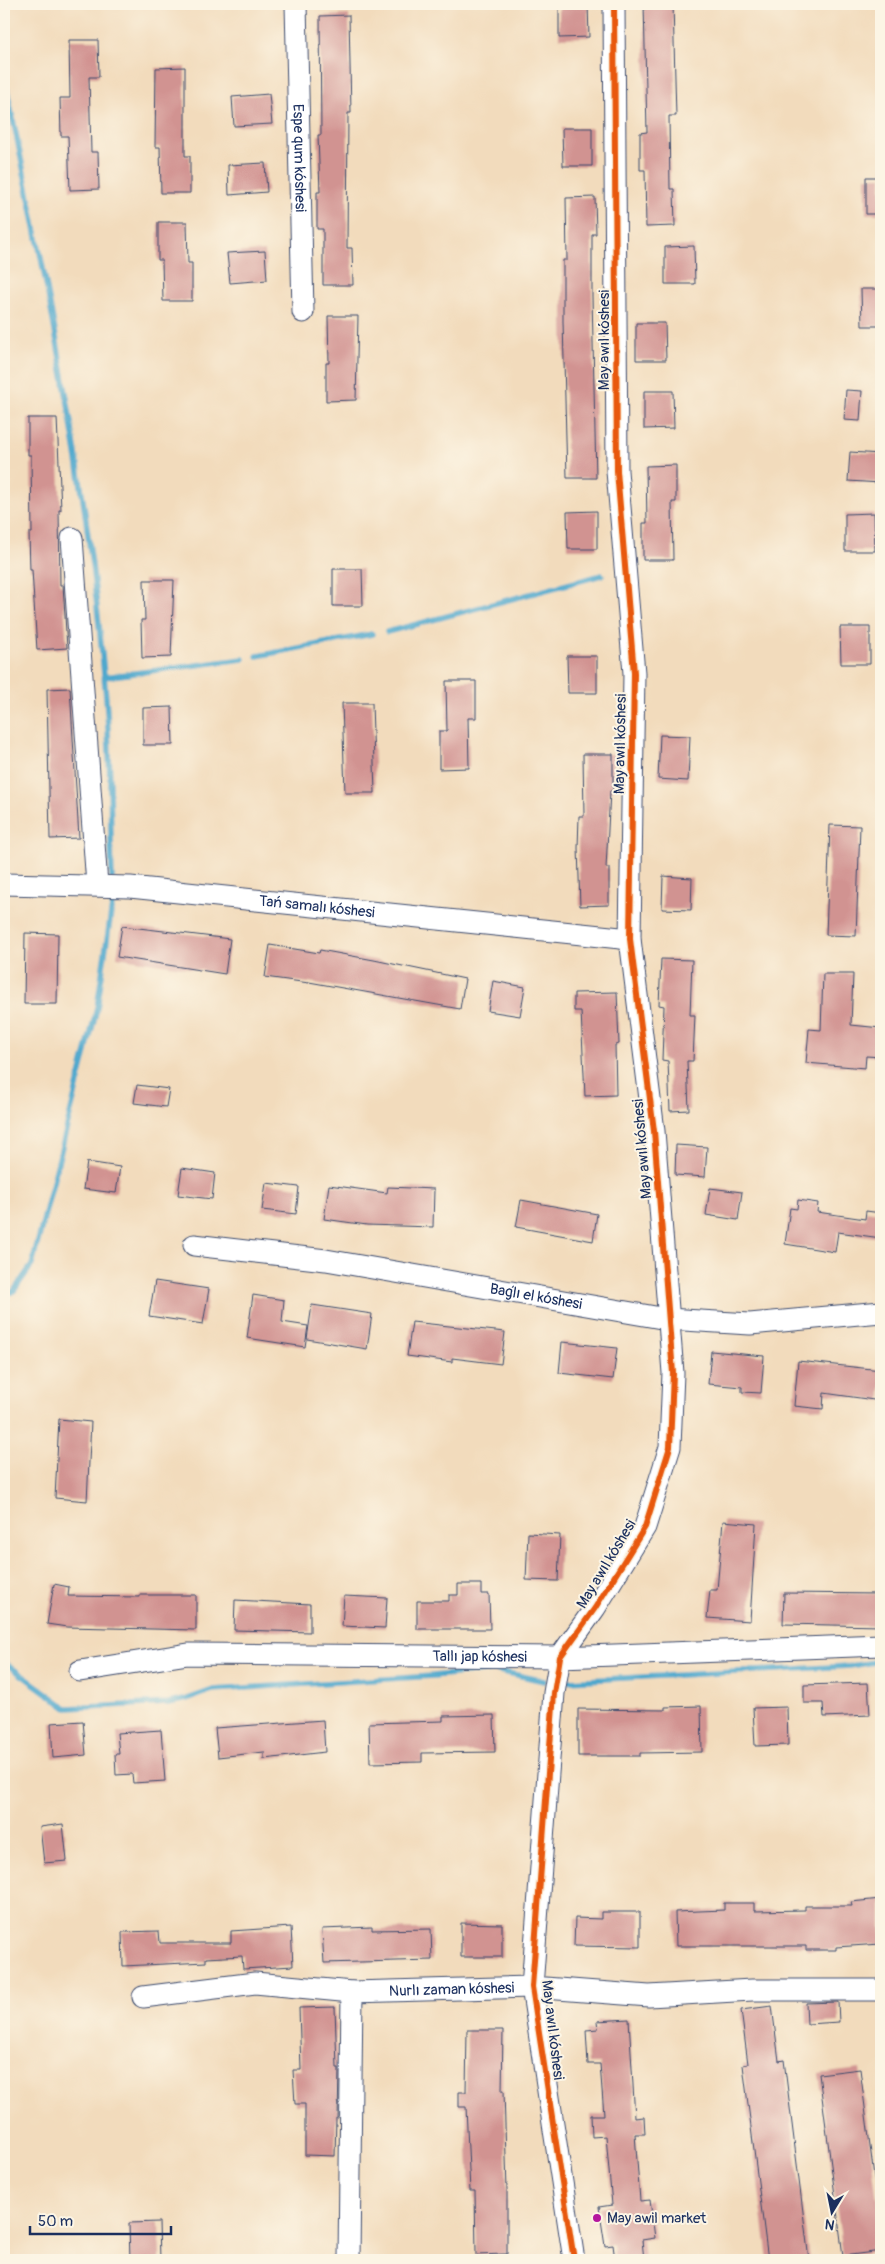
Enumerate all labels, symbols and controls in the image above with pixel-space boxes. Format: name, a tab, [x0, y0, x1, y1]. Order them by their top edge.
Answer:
street label: Espe qum kóshesi	[288, 104, 310, 213]
street label: May awıl kóshesi	[595, 289, 614, 390]
street label: May awıl kóshesi	[610, 693, 631, 794]
street label: Tań samalı kóshesi	[258, 891, 376, 922]
street label: May awıl kóshesi	[629, 1098, 656, 1200]
street label: Baǵlı el kóshesi	[488, 1280, 584, 1314]
street label: May awıl kóshesi	[572, 1516, 641, 1612]
street label: Tallı jap kóshesi	[432, 1647, 527, 1667]
street label: Nurlı zaman kóshesi	[389, 1978, 515, 2001]
street label: May awıl kóshesi	[537, 1979, 568, 2081]
north arrow	[808, 2186, 858, 2236]
scale bar	[30, 2204, 171, 2236]
place label: May awil market	[607, 2209, 707, 2228]
text: 50 m	[38, 2212, 73, 2231]
marker: May awil market	[591, 2212, 603, 2224]
text: N	[824, 2215, 836, 2234]

